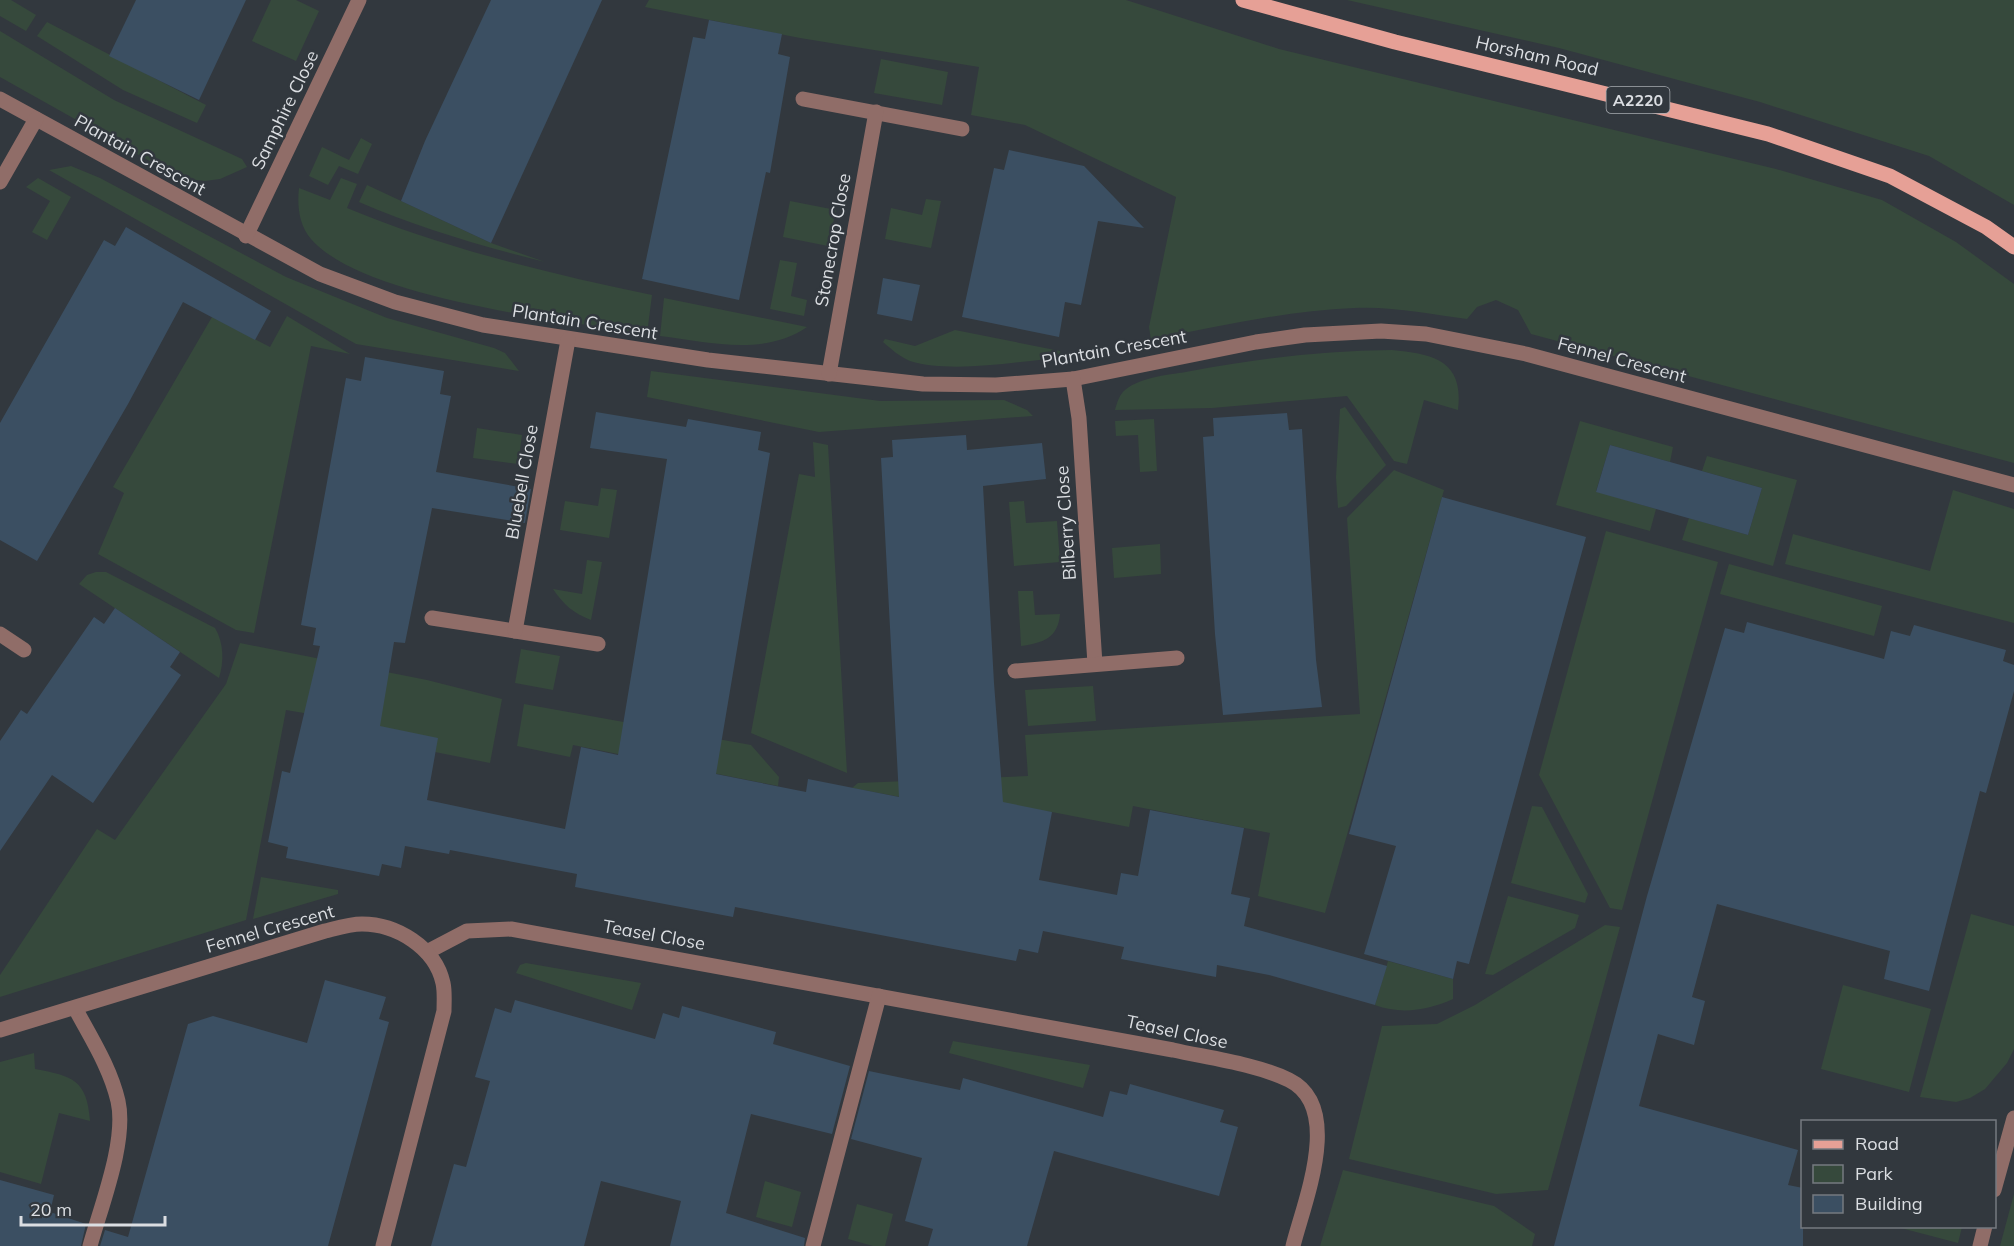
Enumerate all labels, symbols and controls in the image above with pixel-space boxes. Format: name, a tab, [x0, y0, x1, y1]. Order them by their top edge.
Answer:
street label: Horsham Road	[1473, 30, 1601, 81]
street label: Samphire Close	[246, 46, 323, 173]
road number: A2220	[1606, 87, 1670, 113]
street label: Plantain Crescent	[70, 109, 210, 200]
street label: Stonecrop Close	[809, 172, 856, 308]
street label: Plantain Crescent	[511, 299, 659, 344]
street label: Plantain Crescent	[1040, 324, 1188, 373]
street label: Fennel Crescent	[1555, 331, 1689, 388]
street label: Bluebell Close	[500, 423, 543, 541]
street label: Bilberry Close	[1050, 465, 1081, 581]
street label: Fennel Crescent	[203, 899, 337, 958]
street label: Teasel Close	[601, 914, 707, 955]
street label: Teasel Close	[1124, 1010, 1230, 1054]
legend	[1801, 1120, 1996, 1228]
text: Road	[1855, 1132, 1899, 1155]
text: Park	[1855, 1162, 1894, 1185]
scale bar	[21, 1189, 165, 1227]
text: Building	[1855, 1192, 1923, 1215]
text: 20 m	[30, 1198, 72, 1221]

